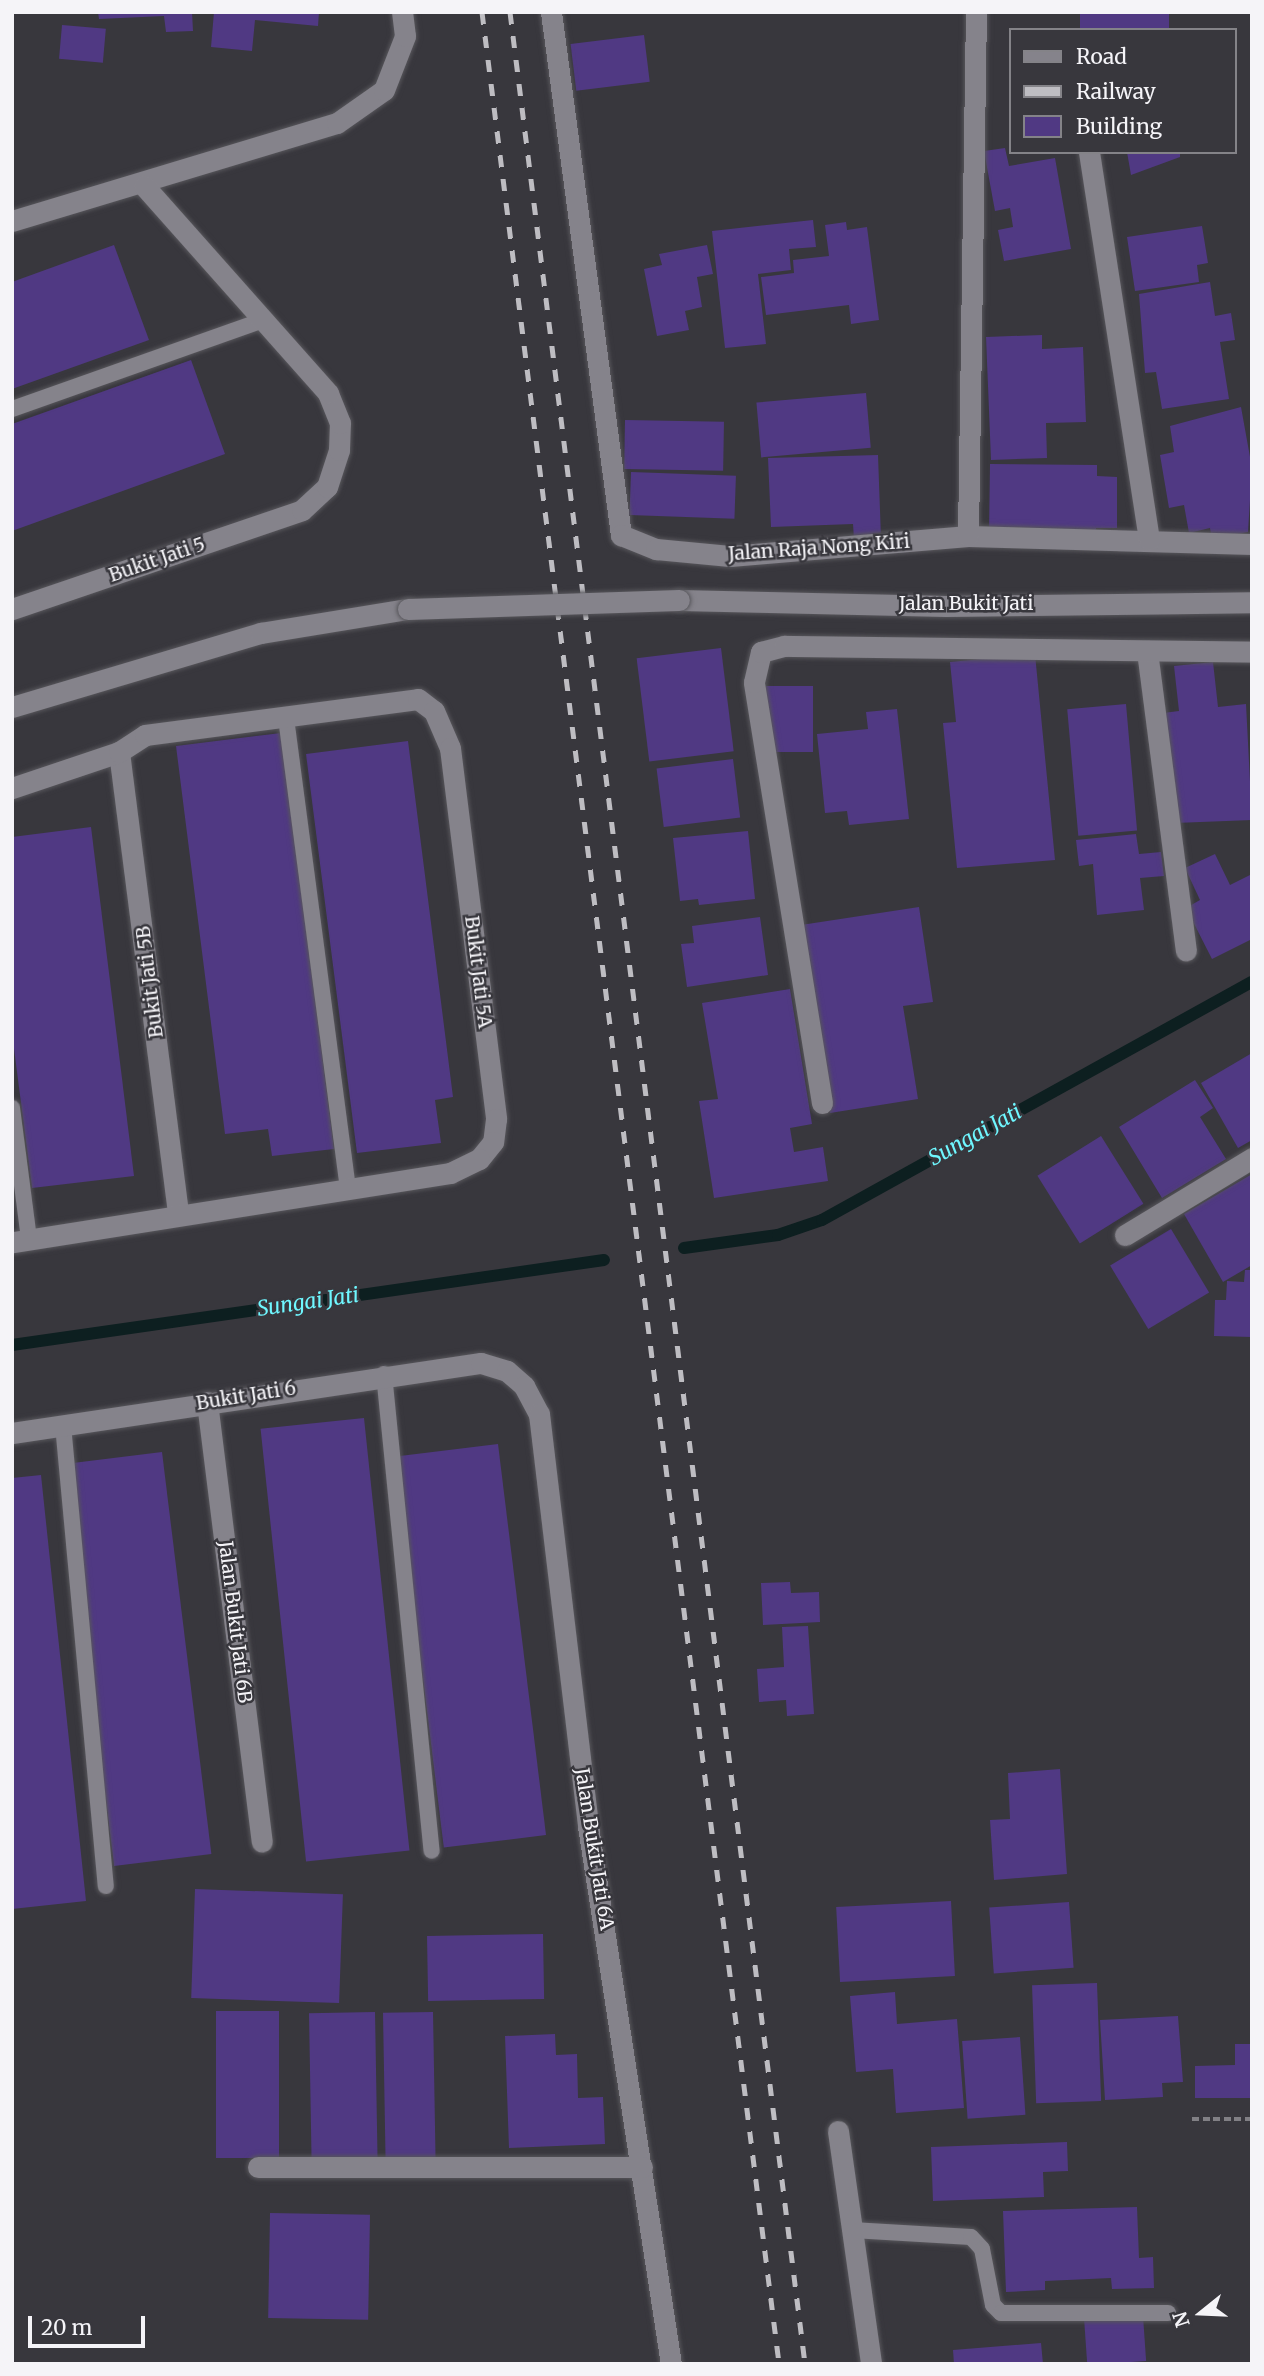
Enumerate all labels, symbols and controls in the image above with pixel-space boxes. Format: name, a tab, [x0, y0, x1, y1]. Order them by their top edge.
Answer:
legend	[1009, 28, 1236, 154]
text: Road	[1076, 43, 1127, 70]
text: Railway	[1076, 78, 1156, 105]
text: Building	[1076, 113, 1162, 140]
street label: Jalan Raja Nong Kiri	[727, 530, 911, 566]
street label: Bukit Jati 5	[106, 533, 208, 587]
street label: Jalan Bukit Jati	[899, 593, 1033, 615]
street label: Bukit Jati 5A	[460, 915, 496, 1029]
street label: Bukit Jati 5B	[132, 925, 168, 1039]
water label: Sungai Jati	[924, 1099, 1026, 1171]
water label: Sungai Jati	[255, 1282, 361, 1322]
street label: Bukit Jati 6	[195, 1377, 297, 1415]
street label: Jalan Bukit Jati 6B	[214, 1540, 256, 1704]
street label: Jalan Bukit Jati 6A	[570, 1766, 618, 1932]
north arrow	[1166, 2278, 1236, 2348]
scale bar	[32, 2302, 149, 2346]
text: N	[1167, 2309, 1195, 2330]
text: 20 m	[41, 2314, 92, 2341]

